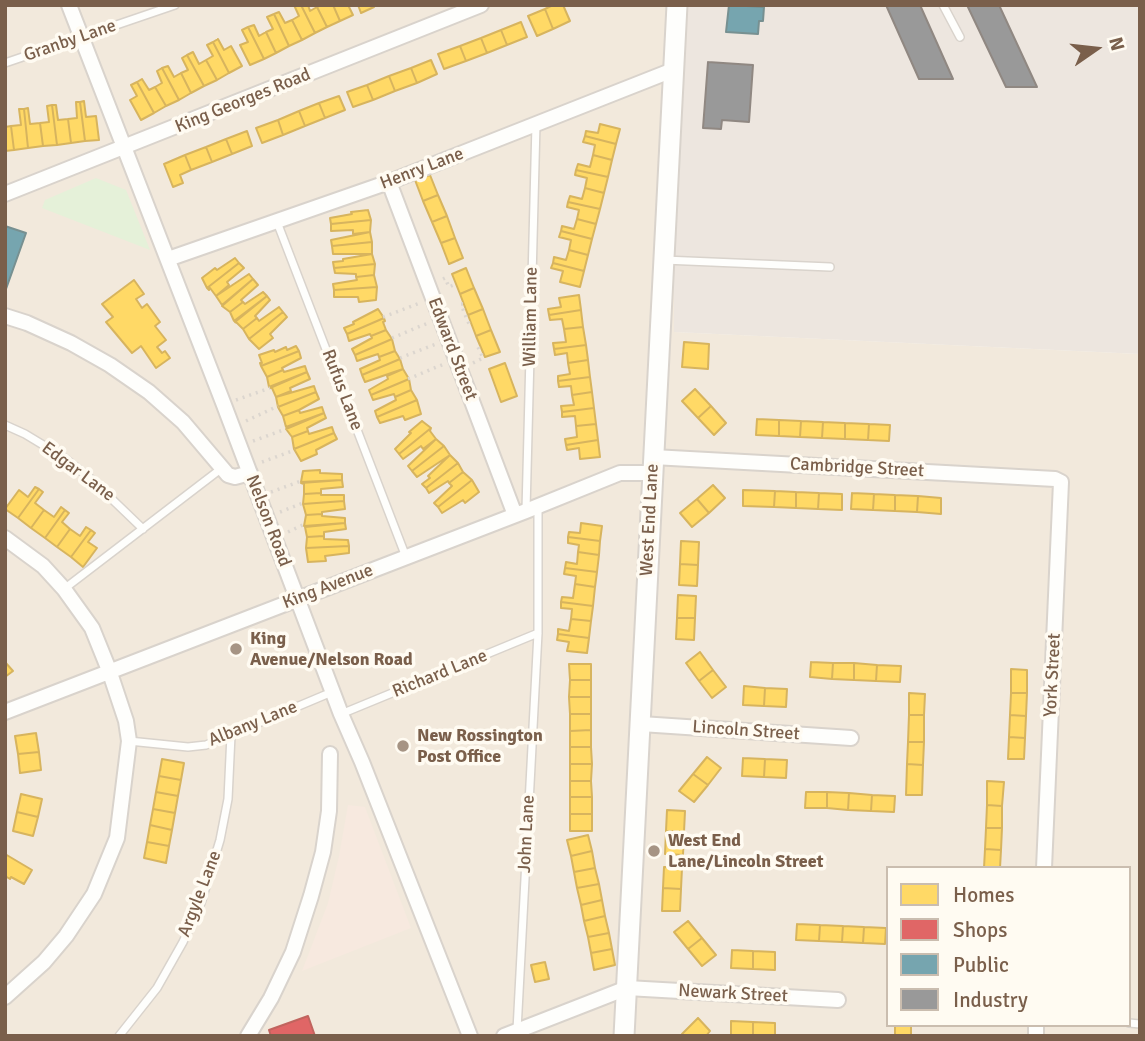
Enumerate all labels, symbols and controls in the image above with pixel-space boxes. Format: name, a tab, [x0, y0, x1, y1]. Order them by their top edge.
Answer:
north arrow	[1061, 14, 1131, 84]
street label: Granby Lane	[21, 15, 119, 67]
text: N	[1103, 35, 1130, 53]
street label: King Georges Road	[172, 64, 314, 138]
street label: Henry Lane	[377, 143, 467, 195]
street label: William Lane	[519, 267, 543, 367]
street label: Edward Street	[423, 295, 481, 403]
street label: Rufus Lane	[317, 346, 367, 434]
street label: Edgar Lane	[37, 438, 119, 506]
street label: Cambridge Street	[789, 454, 925, 482]
street label: West End Lane	[636, 463, 664, 577]
street label: Nelson Road	[241, 472, 295, 570]
street label: King Avenue	[280, 560, 376, 614]
place label: King Avenue/Nelson Road	[250, 628, 413, 670]
street label: York Street	[1040, 633, 1066, 717]
marker: King Avenue/Nelson Road	[228, 641, 244, 657]
street label: Richard Lane	[389, 645, 491, 703]
street label: Albany Lane	[205, 696, 301, 752]
street label: Lincoln Street	[692, 716, 800, 746]
place label: New Rossington Post Office	[417, 725, 543, 768]
marker: New Rossington Post Office	[395, 738, 411, 754]
street label: John Lane	[514, 794, 540, 874]
place label: West End Lane/Lincoln Street	[668, 830, 823, 872]
marker: West End Lane/Lincoln Street	[646, 843, 662, 859]
street label: Argyle Lane	[174, 848, 226, 940]
legend	[886, 866, 1131, 1027]
text: Homes	[953, 882, 1015, 908]
text: Shops	[953, 917, 1007, 943]
text: Public	[953, 952, 1009, 978]
street label: Newark Street	[678, 980, 788, 1008]
text: Industry	[953, 987, 1028, 1013]

